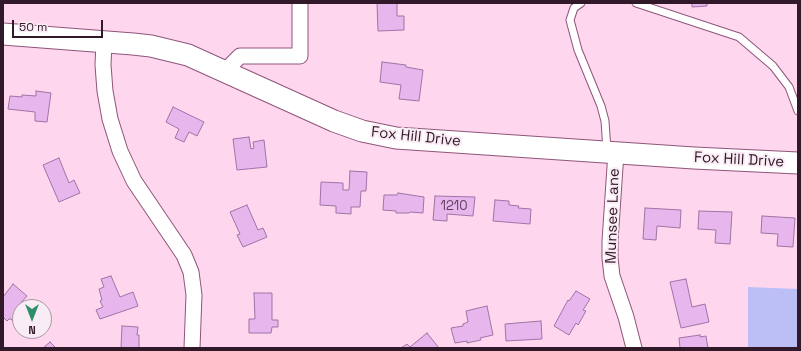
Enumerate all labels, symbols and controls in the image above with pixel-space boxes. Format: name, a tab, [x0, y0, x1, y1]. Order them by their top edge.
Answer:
scale bar	[14, 12, 105, 38]
text: 50 m	[19, 19, 47, 35]
street label: Fox Hill Drive	[370, 123, 462, 151]
street label: Fox Hill Drive	[693, 149, 785, 171]
street label: Munsee Lane	[602, 168, 624, 264]
house number: 1210	[440, 198, 468, 214]
north arrow	[12, 299, 52, 339]
text: N	[28, 323, 36, 337]

